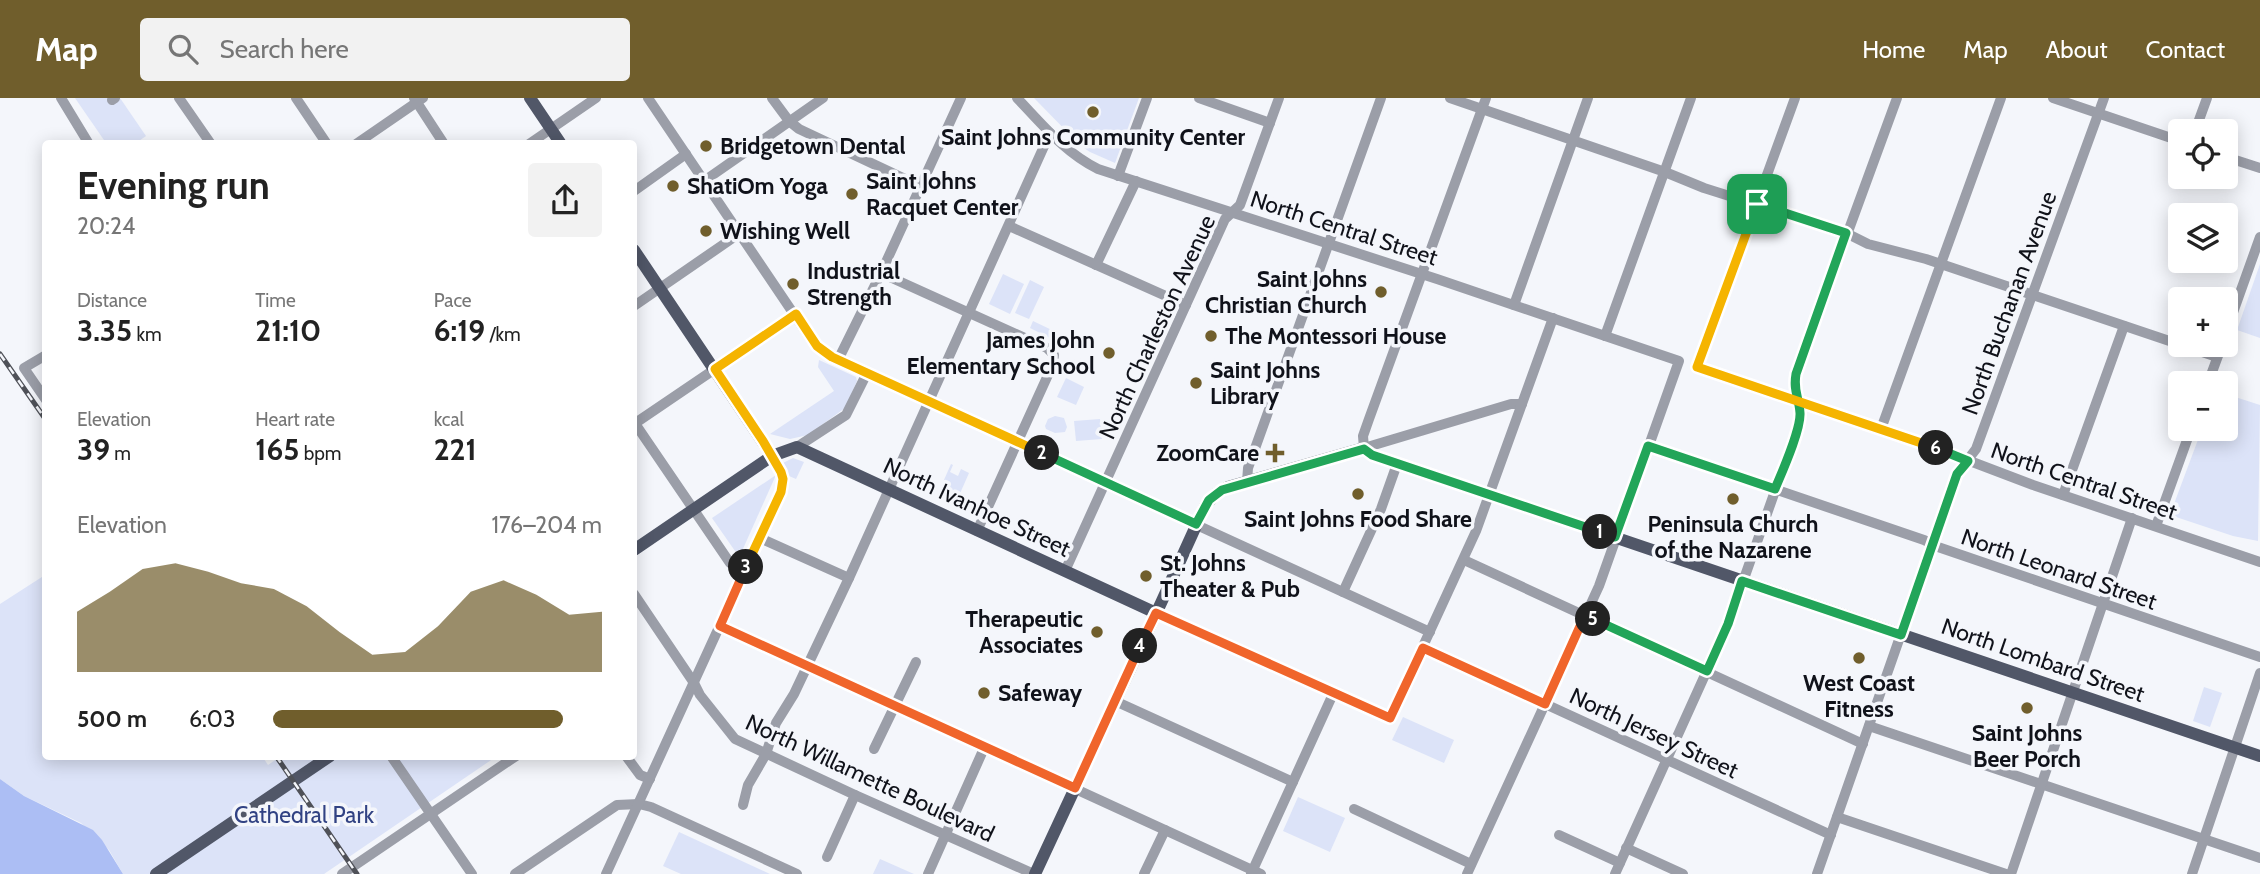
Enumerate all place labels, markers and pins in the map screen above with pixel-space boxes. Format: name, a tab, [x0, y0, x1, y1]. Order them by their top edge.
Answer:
marker: Saint Johns Community Center	[1085, 104, 1101, 120]
place label: Saint Johns Community Center	[941, 123, 1245, 151]
place label: Bridgetown Dental	[720, 132, 905, 160]
marker: Bridgetown Dental	[698, 138, 714, 154]
place label: Saint Johns Racquet Center	[866, 167, 1019, 221]
place label: ShatiOm Yoga	[687, 172, 828, 200]
pin	[1727, 174, 1787, 234]
marker: ShatiOm Yoga	[665, 178, 681, 194]
marker: Saint Johns Racquet Center	[844, 186, 860, 202]
place label: Wishing Well	[720, 217, 850, 245]
marker: Wishing Well	[698, 223, 714, 239]
place label: Industrial Strength	[807, 257, 900, 311]
place label: Saint Johns Christian Church	[1205, 265, 1367, 319]
marker: Industrial Strength	[785, 276, 801, 292]
marker: Saint Johns Christian Church	[1373, 284, 1389, 300]
place label: The Montessori House	[1225, 322, 1446, 350]
place label: James John Elementary School	[907, 326, 1095, 380]
marker: The Montessori House	[1203, 328, 1219, 344]
marker: James John Elementary School	[1101, 345, 1117, 361]
place label: Saint Johns Library	[1210, 356, 1321, 410]
marker: Saint Johns Library	[1188, 375, 1204, 391]
pin: 6	[1918, 430, 1954, 466]
pin: 2	[1024, 436, 1060, 470]
place label: ZoomCare	[1156, 439, 1259, 467]
marker: ZoomCare	[1265, 443, 1285, 463]
marker: Saint Johns Food Share	[1350, 486, 1366, 502]
marker: Peninsula Church of the Nazarene	[1725, 491, 1741, 507]
place label: Saint Johns Food Share	[1244, 505, 1472, 533]
place label: Peninsula Church of the Nazarene	[1647, 510, 1819, 564]
pin: 1	[1582, 514, 1618, 550]
place label: St. Johns Theater & Pub	[1160, 549, 1300, 603]
pin: 3	[728, 550, 764, 584]
marker: St. Johns Theater & Pub	[1138, 568, 1154, 584]
pin: 5	[1576, 602, 1610, 636]
place label: Therapeutic Associates	[965, 605, 1083, 659]
marker: Therapeutic Associates	[1089, 624, 1105, 640]
pin: 4	[1122, 628, 1158, 664]
marker: West Coast Fitness	[1851, 650, 1867, 666]
place label: West Coast Fitness	[1803, 669, 1915, 723]
place label: Safeway	[998, 679, 1083, 707]
marker: Safeway	[976, 685, 992, 701]
marker: Saint Johns Beer Porch	[2019, 700, 2035, 716]
place label: Saint Johns Beer Porch	[1972, 719, 2082, 773]

